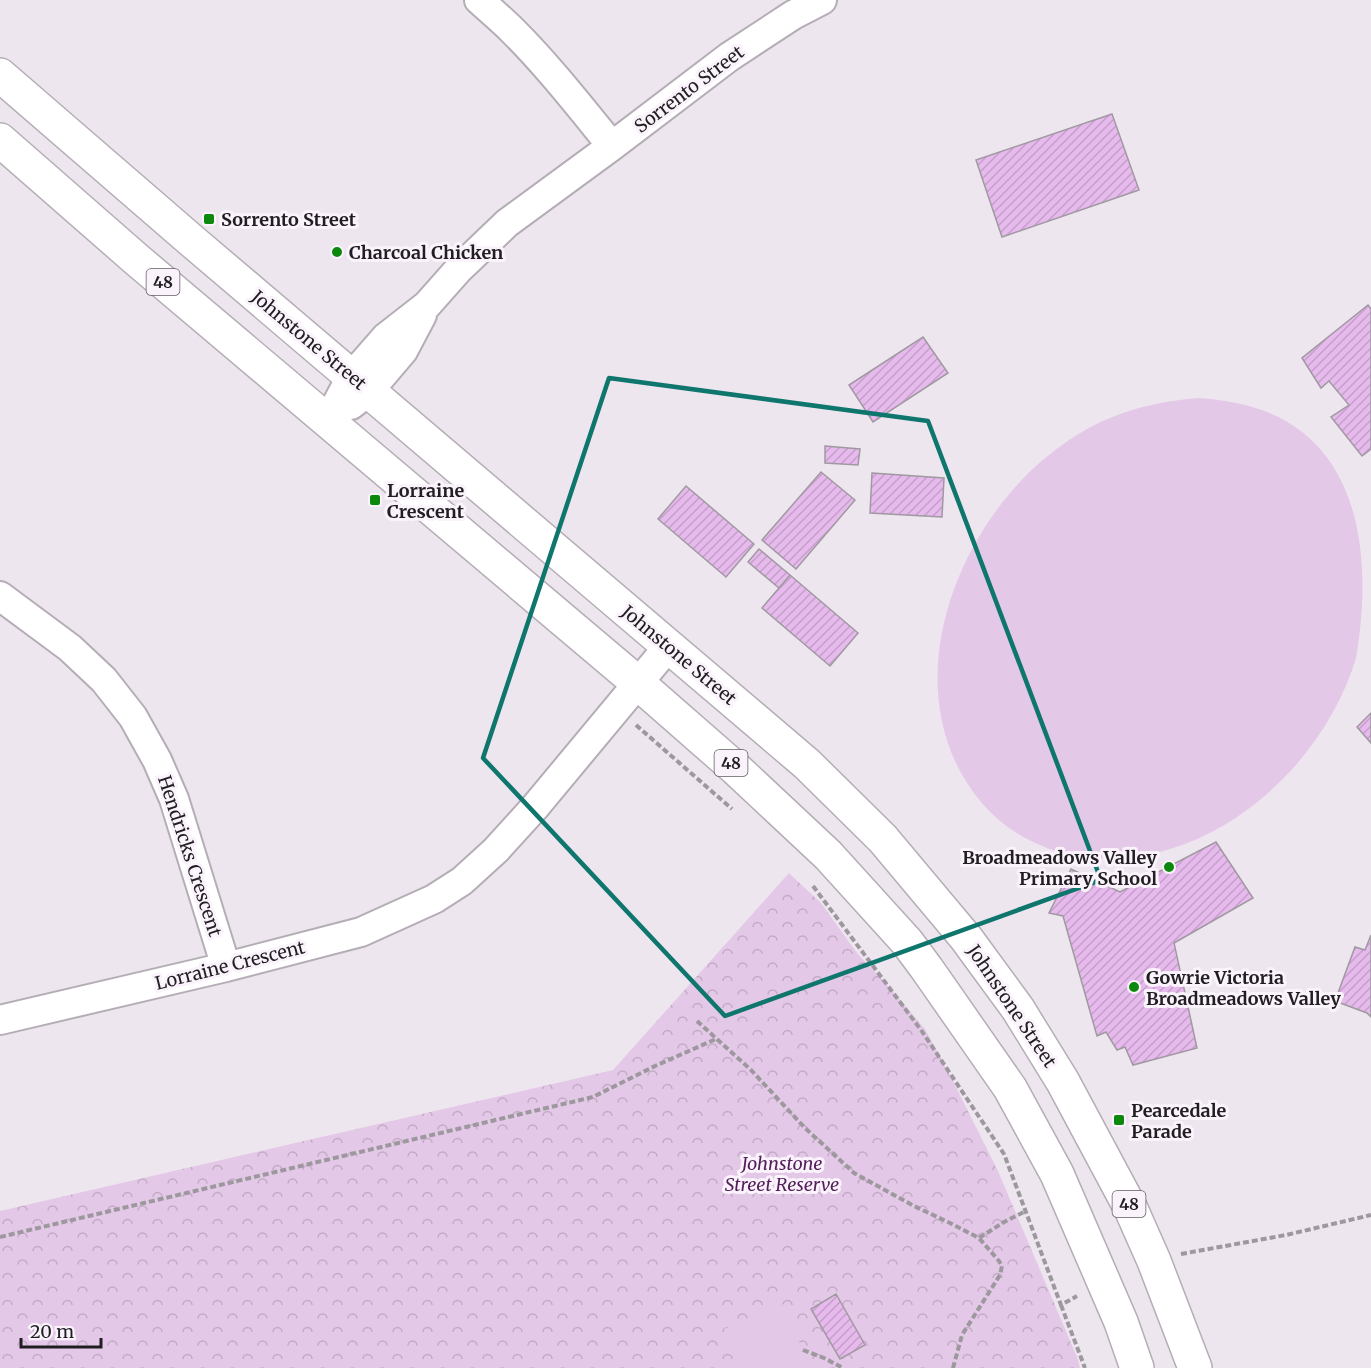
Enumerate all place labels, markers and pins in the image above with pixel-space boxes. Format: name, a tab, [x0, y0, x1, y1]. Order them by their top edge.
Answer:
place label: Sorrento Street	[221, 208, 357, 231]
marker: Sorrento Street	[202, 212, 216, 226]
place label: Charcoal Chicken	[349, 241, 503, 264]
marker: Charcoal Chicken	[330, 245, 344, 259]
place label: Lorraine Crescent	[387, 479, 465, 523]
marker: Lorraine Crescent	[368, 493, 382, 507]
place label: Broadmeadows Valley Primary School	[962, 846, 1157, 890]
marker: Broadmeadows Valley Primary School	[1162, 860, 1176, 874]
place label: Gowrie Victoria Broadmeadows Valley	[1146, 966, 1341, 1010]
marker: Gowrie Victoria Broadmeadows Valley	[1127, 980, 1141, 994]
place label: Pearcedale Parade	[1131, 1099, 1227, 1143]
marker: Pearcedale Parade	[1112, 1113, 1126, 1127]

